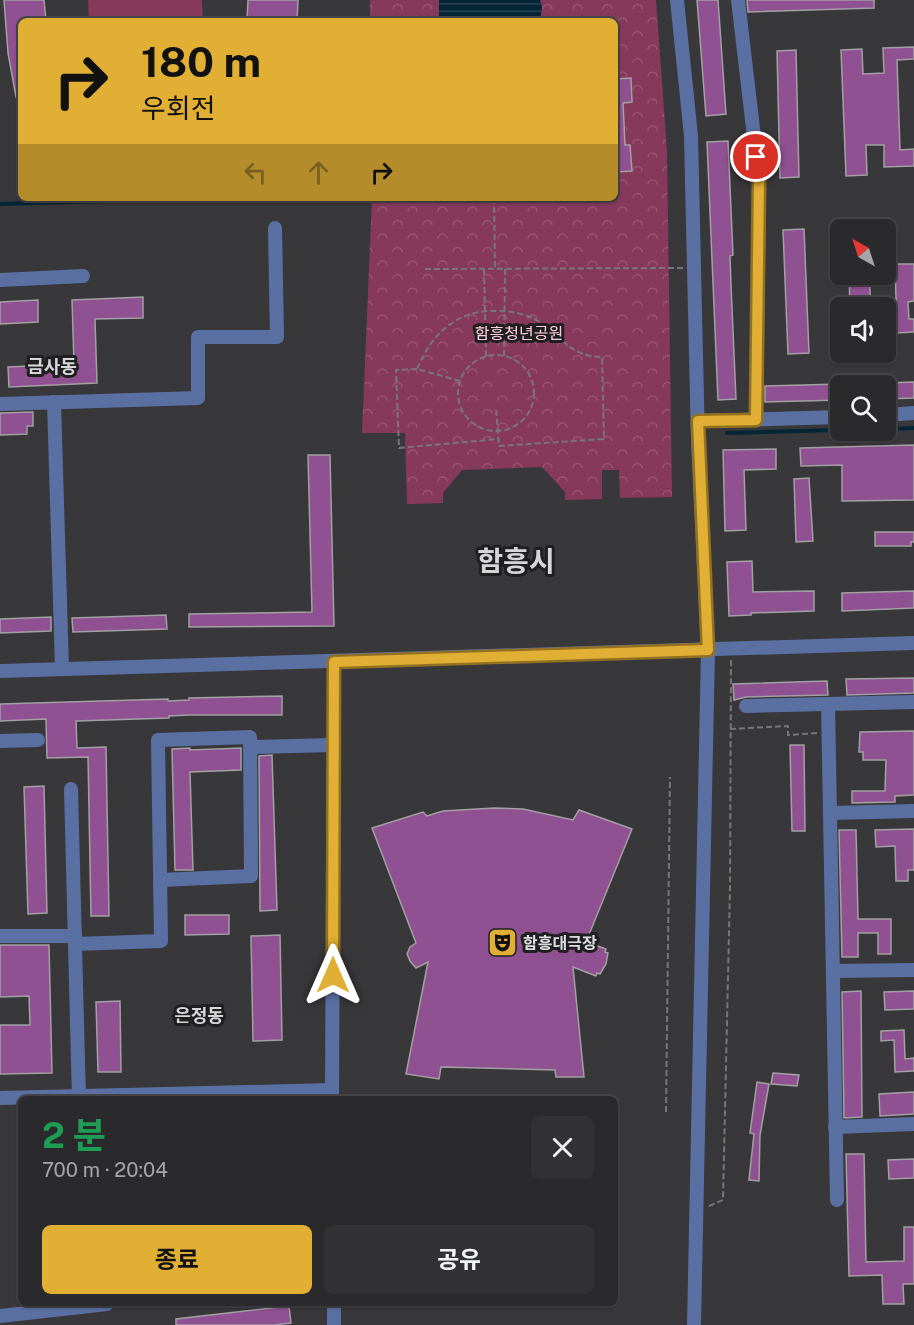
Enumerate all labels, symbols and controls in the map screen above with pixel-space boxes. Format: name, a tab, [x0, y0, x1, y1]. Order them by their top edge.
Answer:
text: 180 m	[141, 37, 261, 86]
icon: right	[42, 42, 120, 120]
text: 우회전	[141, 92, 216, 124]
pin	[730, 131, 781, 182]
icon: arrive	[739, 140, 772, 173]
icon: left	[239, 156, 272, 189]
icon: ahead	[302, 156, 335, 189]
icon: right	[365, 156, 398, 189]
north arrow	[830, 219, 896, 285]
map controls	[830, 219, 896, 441]
button: sound	[830, 297, 896, 363]
park label: 함흥청년공원	[475, 324, 563, 343]
district label: 금사동	[27, 356, 77, 377]
button: search	[830, 375, 896, 441]
district label: 함흥시	[477, 544, 555, 577]
theatre icon: 함흥대극장	[486, 927, 518, 959]
place label: 함흥대극장	[523, 934, 597, 953]
position arrow	[301, 943, 365, 1007]
district label: 은정동	[174, 1005, 224, 1026]
text: 2 분	[42, 1114, 106, 1156]
button: close	[531, 1116, 594, 1179]
text: 700 m · 20:04	[42, 1158, 168, 1182]
button: 종료	[42, 1225, 312, 1294]
button: 공유	[324, 1225, 594, 1294]

